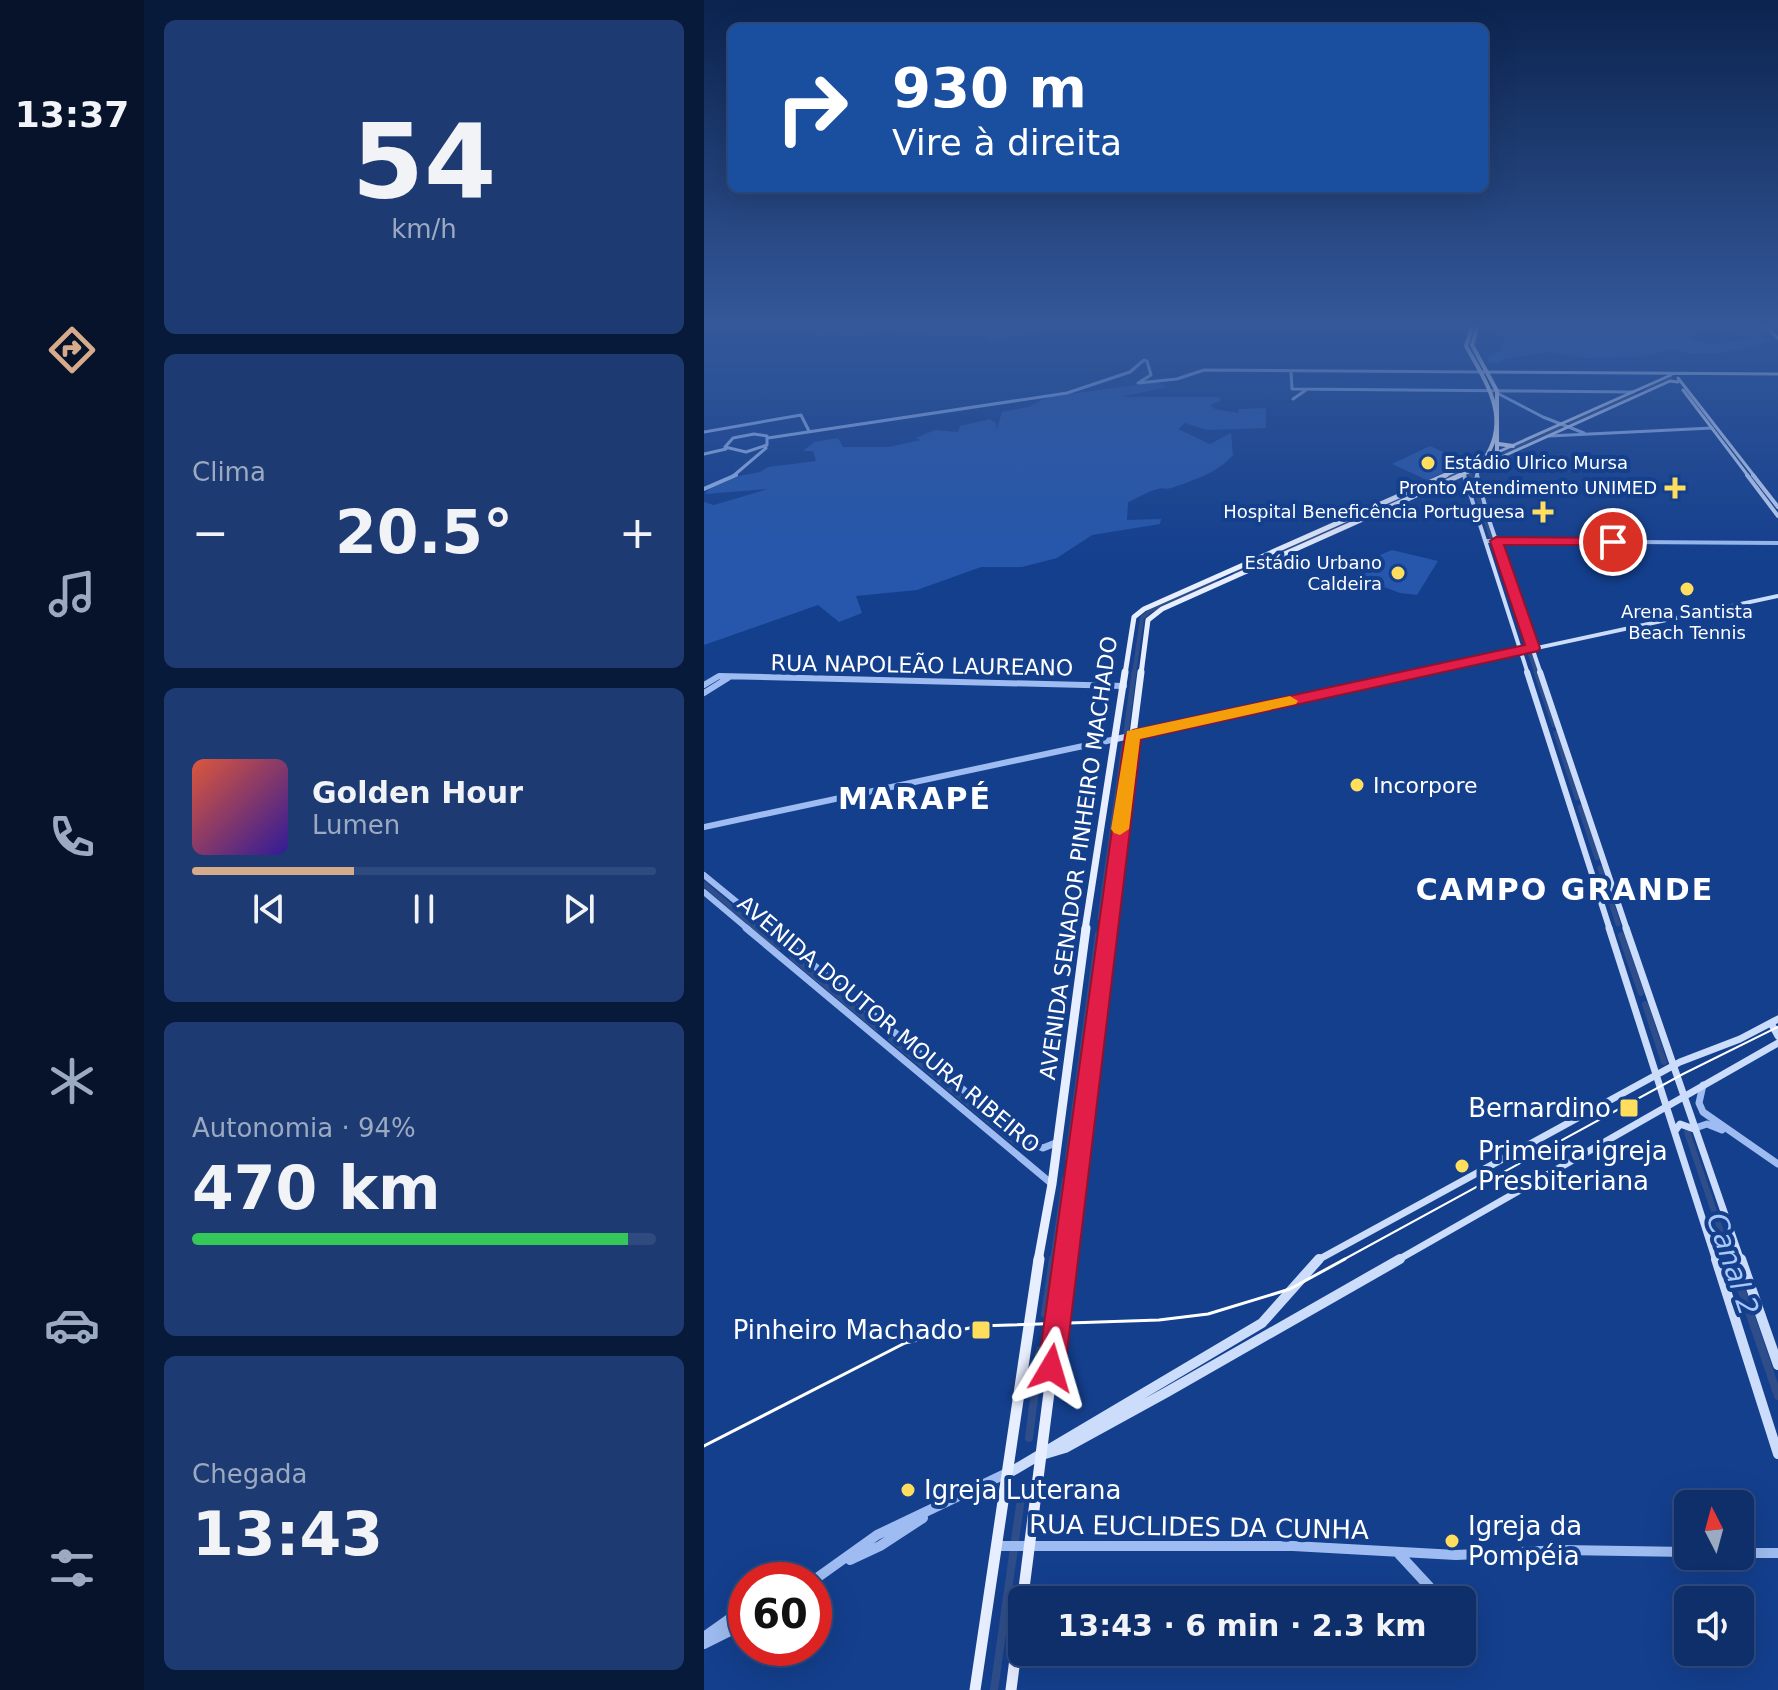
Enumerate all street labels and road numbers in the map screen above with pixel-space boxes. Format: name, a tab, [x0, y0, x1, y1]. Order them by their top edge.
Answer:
street label: AVENIDA SENADOR PINHEIRO MACHADO	[1035, 635, 1122, 1081]
street label: RUA NAPOLEÃO LAUREANO	[771, 649, 1073, 681]
street label: AVENIDA DOUTOR MOURA RIBEIRO	[733, 891, 1045, 1158]
street label: RUA EUCLIDES DA CUNHA	[1029, 1509, 1369, 1545]

